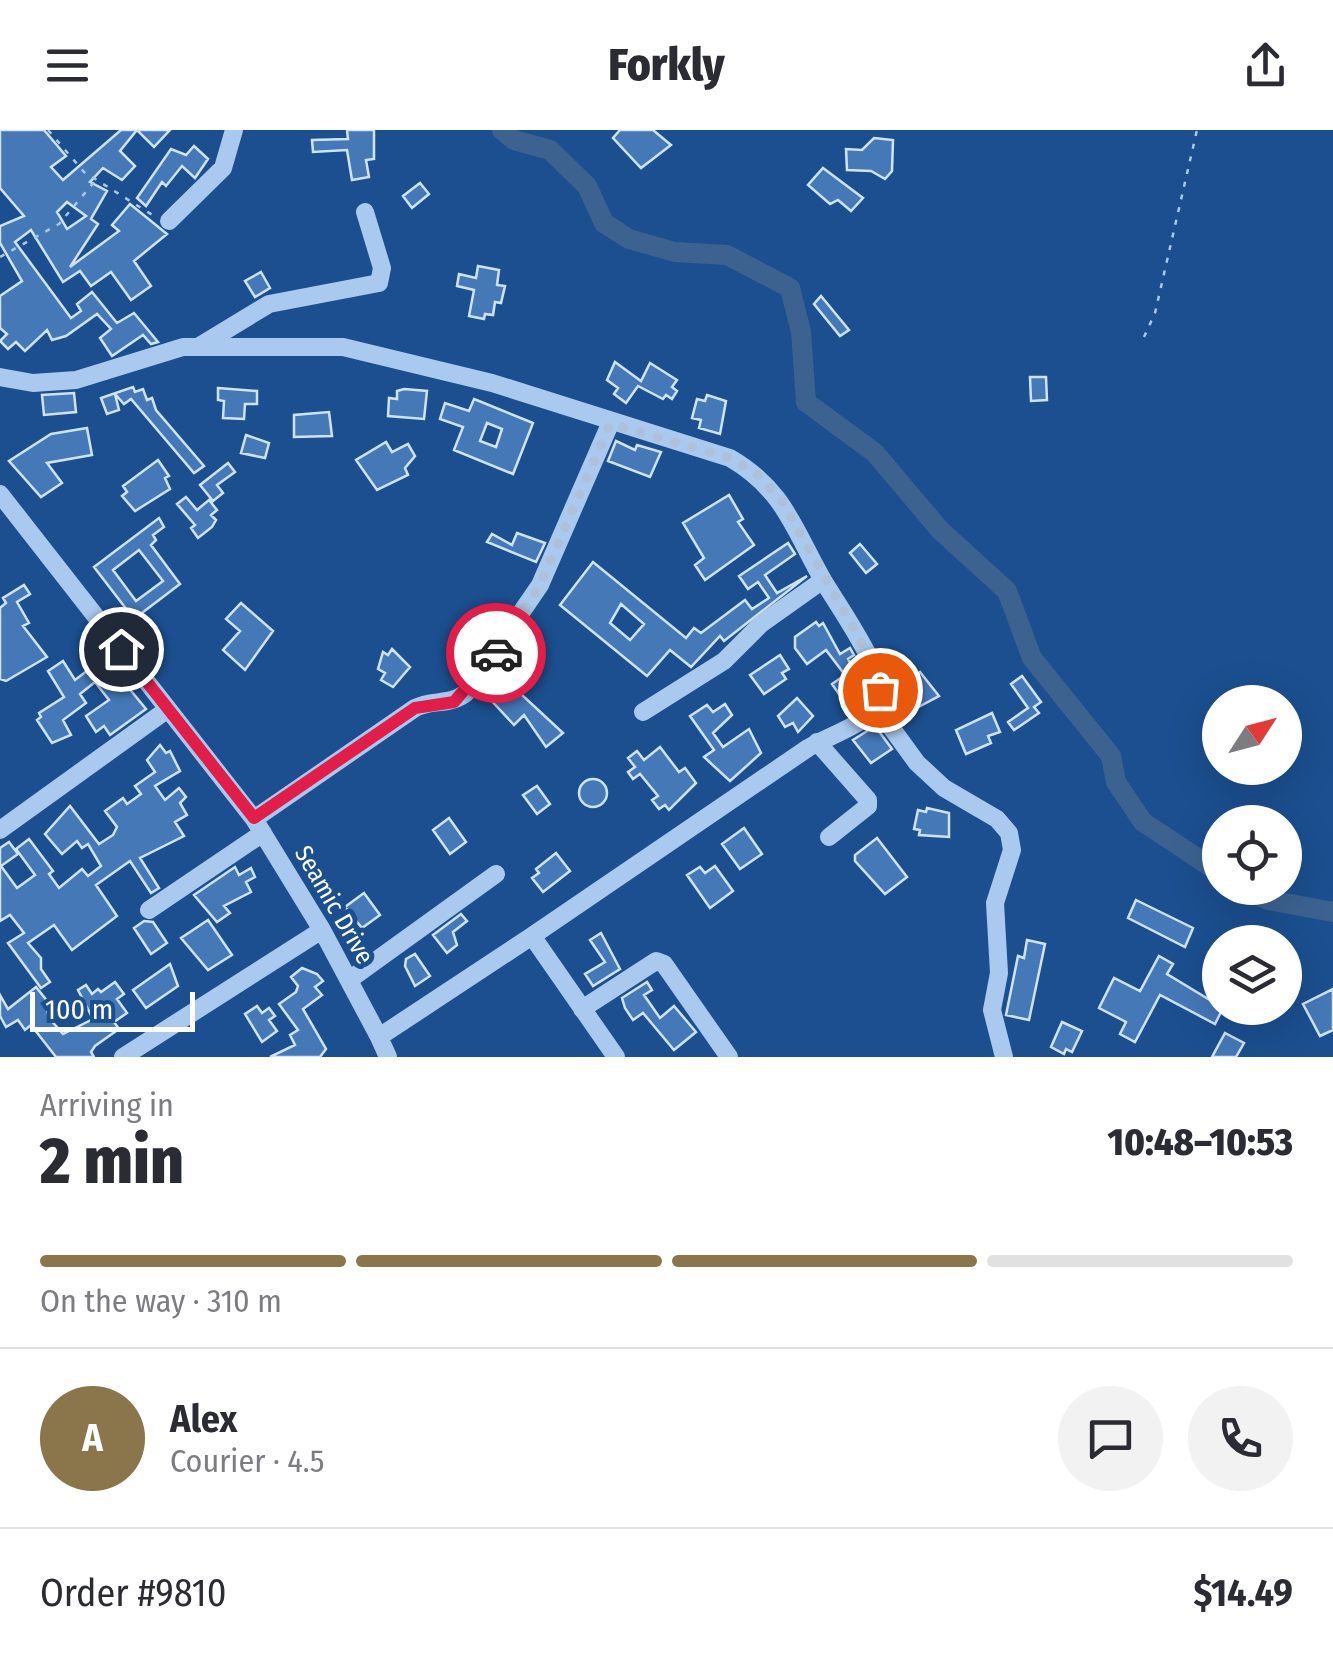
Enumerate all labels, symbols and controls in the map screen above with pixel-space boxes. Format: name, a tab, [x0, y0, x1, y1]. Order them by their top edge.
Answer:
icon: menu	[40, 38, 95, 93]
text: Forkly	[608, 38, 725, 92]
icon: share	[1238, 38, 1293, 93]
courier	[446, 603, 546, 703]
pin	[79, 607, 164, 692]
icon: home	[94, 622, 149, 677]
icon: car	[469, 626, 524, 681]
pin	[838, 648, 923, 733]
icon: bag	[853, 663, 908, 718]
north arrow	[1202, 685, 1302, 785]
map controls	[1202, 685, 1302, 1025]
button: locate	[1202, 805, 1302, 905]
street label: Seamic Drive	[288, 840, 380, 970]
button: layers	[1202, 925, 1302, 1025]
scale bar	[30, 987, 195, 1031]
text: 100 m	[45, 993, 113, 1026]
text: Arriving in	[40, 1086, 174, 1124]
text: 10:48–10:53	[1108, 1119, 1293, 1165]
text: 2 min	[40, 1122, 184, 1200]
text: On the way · 310 m	[40, 1282, 282, 1320]
button: chat	[1058, 1386, 1163, 1491]
button: phone	[1188, 1386, 1293, 1491]
text: Alex	[170, 1396, 237, 1442]
text: A	[82, 1415, 103, 1461]
text: Courier · 4.5	[170, 1442, 325, 1480]
text: Order #9810	[40, 1570, 226, 1616]
text: $14.49	[1193, 1570, 1293, 1616]

